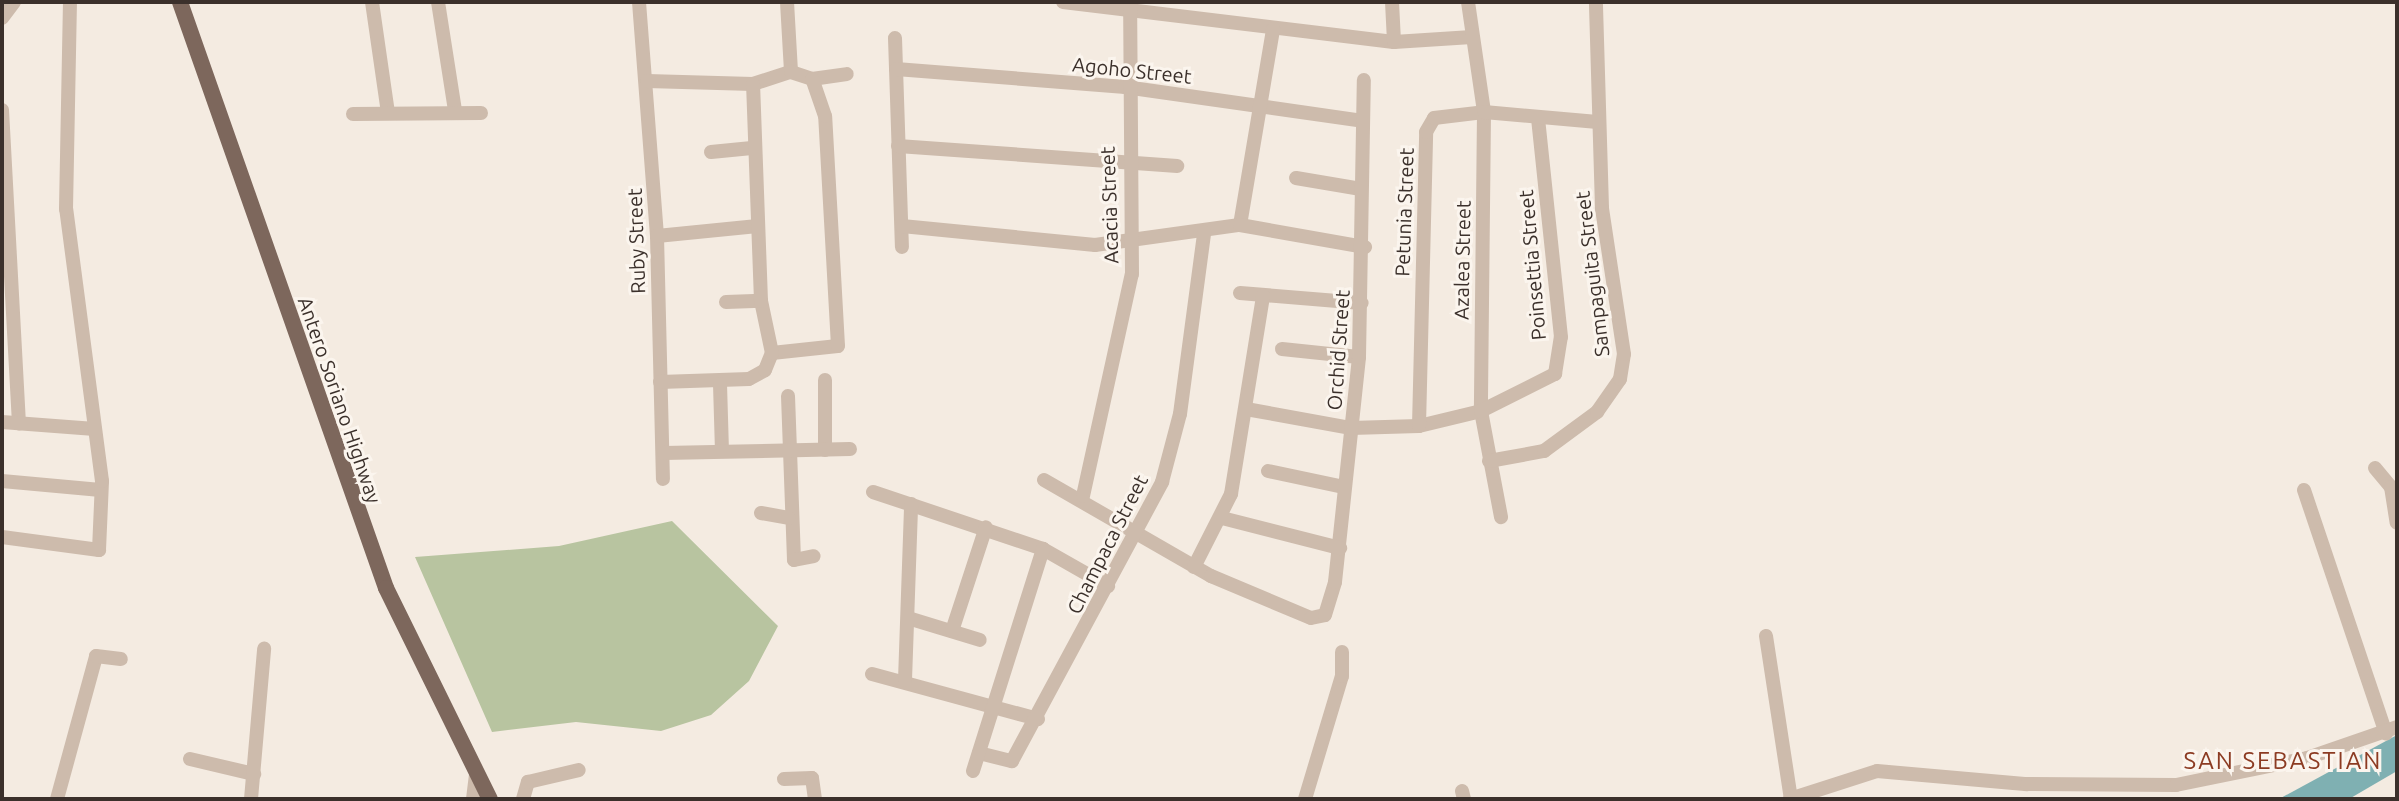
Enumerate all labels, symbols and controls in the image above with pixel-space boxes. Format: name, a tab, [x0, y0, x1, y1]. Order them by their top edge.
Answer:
street label: Agoho Street	[1071, 52, 1193, 88]
street label: Acacia Street	[1095, 146, 1123, 264]
street label: Petunia Street	[1390, 147, 1418, 277]
street label: Ruby Street	[622, 188, 650, 294]
street label: Poinsettia Street	[1513, 189, 1551, 341]
street label: Sampaguita Street	[1570, 190, 1614, 358]
street label: Azalea Street	[1449, 200, 1475, 320]
street label: Orchid Street	[1322, 289, 1354, 411]
street label: Antero Soriano Highway	[293, 294, 387, 506]
street label: Champaca Street	[1062, 470, 1152, 618]
district label: SAN SEBASTIAN	[2184, 747, 2382, 775]

